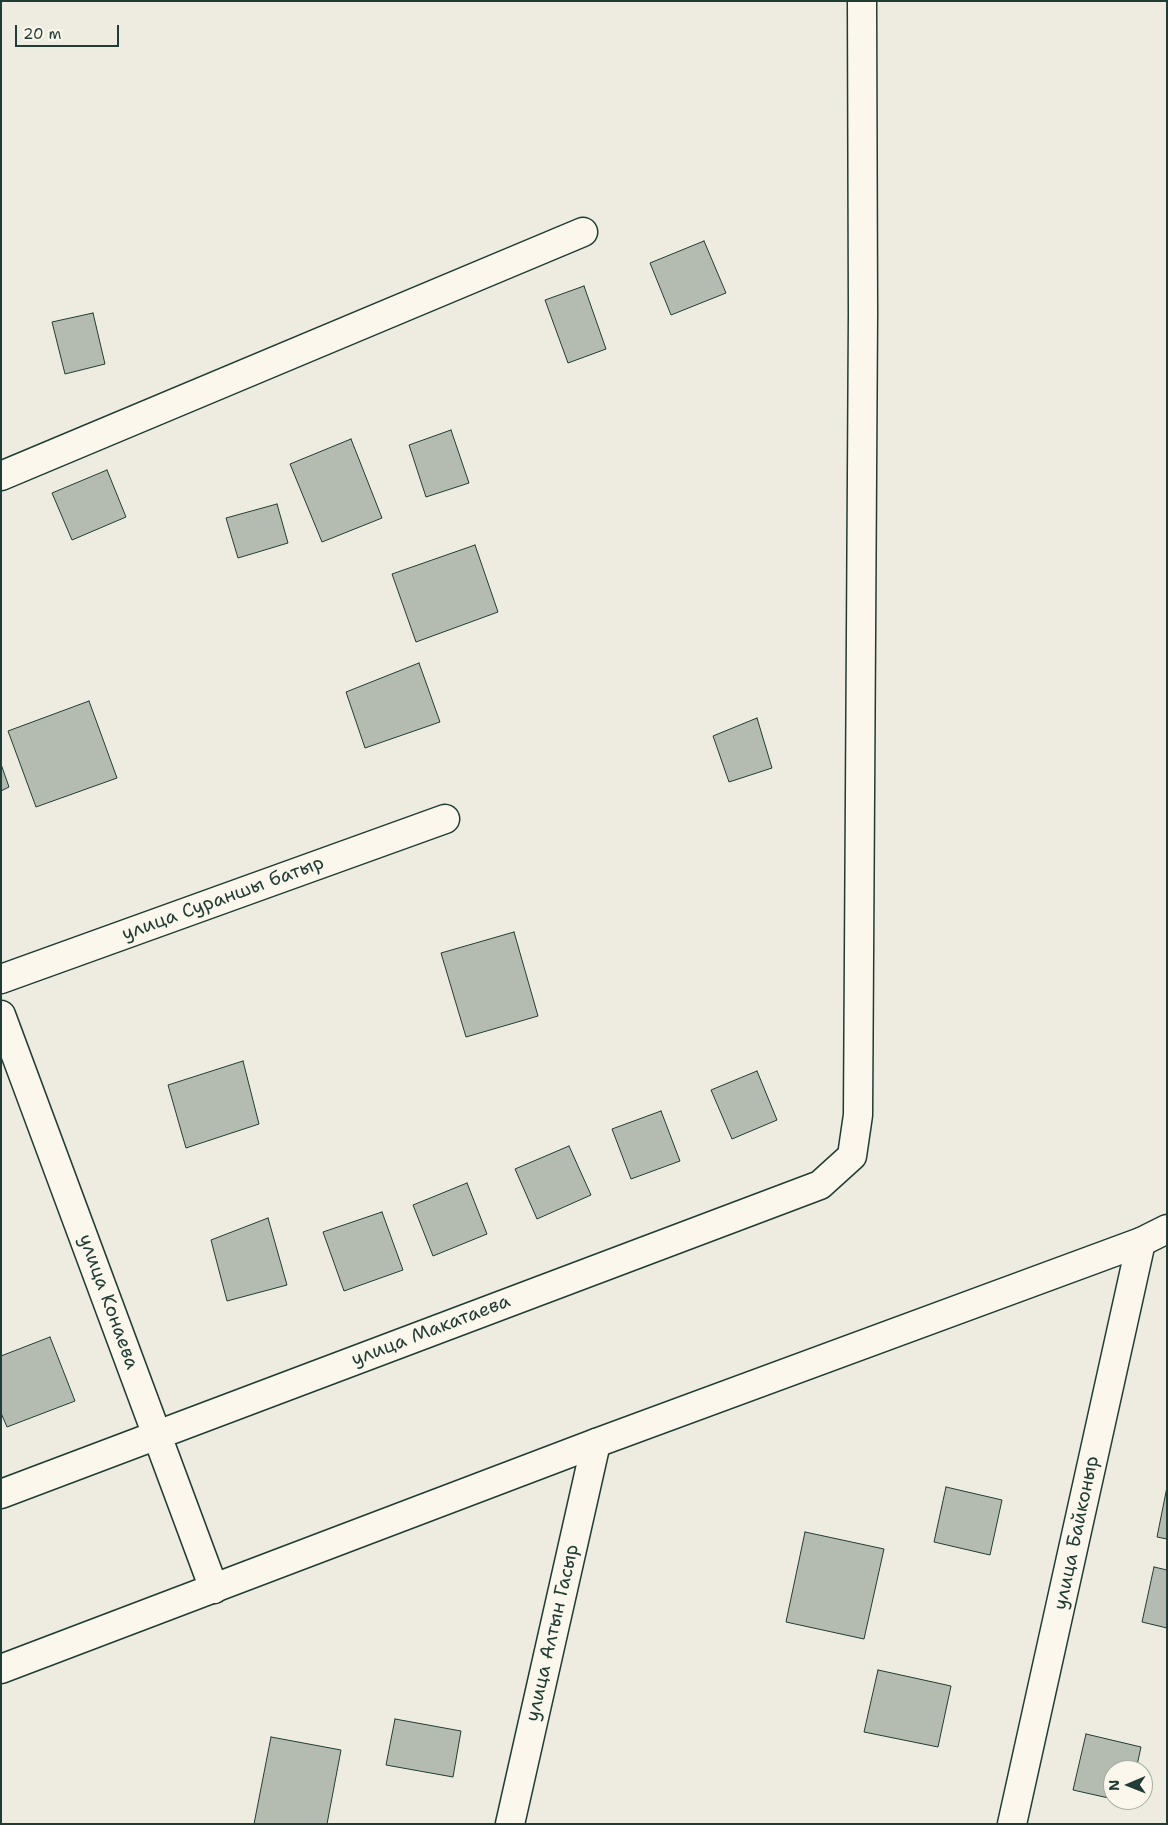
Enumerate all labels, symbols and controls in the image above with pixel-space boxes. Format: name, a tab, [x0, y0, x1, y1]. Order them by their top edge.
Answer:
scale bar	[18, 15, 121, 47]
text: 20 m	[23, 24, 62, 44]
street label: улица Сураншы батыр	[119, 852, 327, 946]
street label: улица Конаева	[73, 1231, 143, 1373]
street label: улица Макатаева	[348, 1290, 514, 1372]
street label: улица Байконыр	[1050, 1454, 1104, 1612]
street label: улица Алтын Гасыр	[521, 1542, 585, 1724]
north arrow	[1103, 1760, 1153, 1810]
text: N	[1105, 1780, 1123, 1791]

